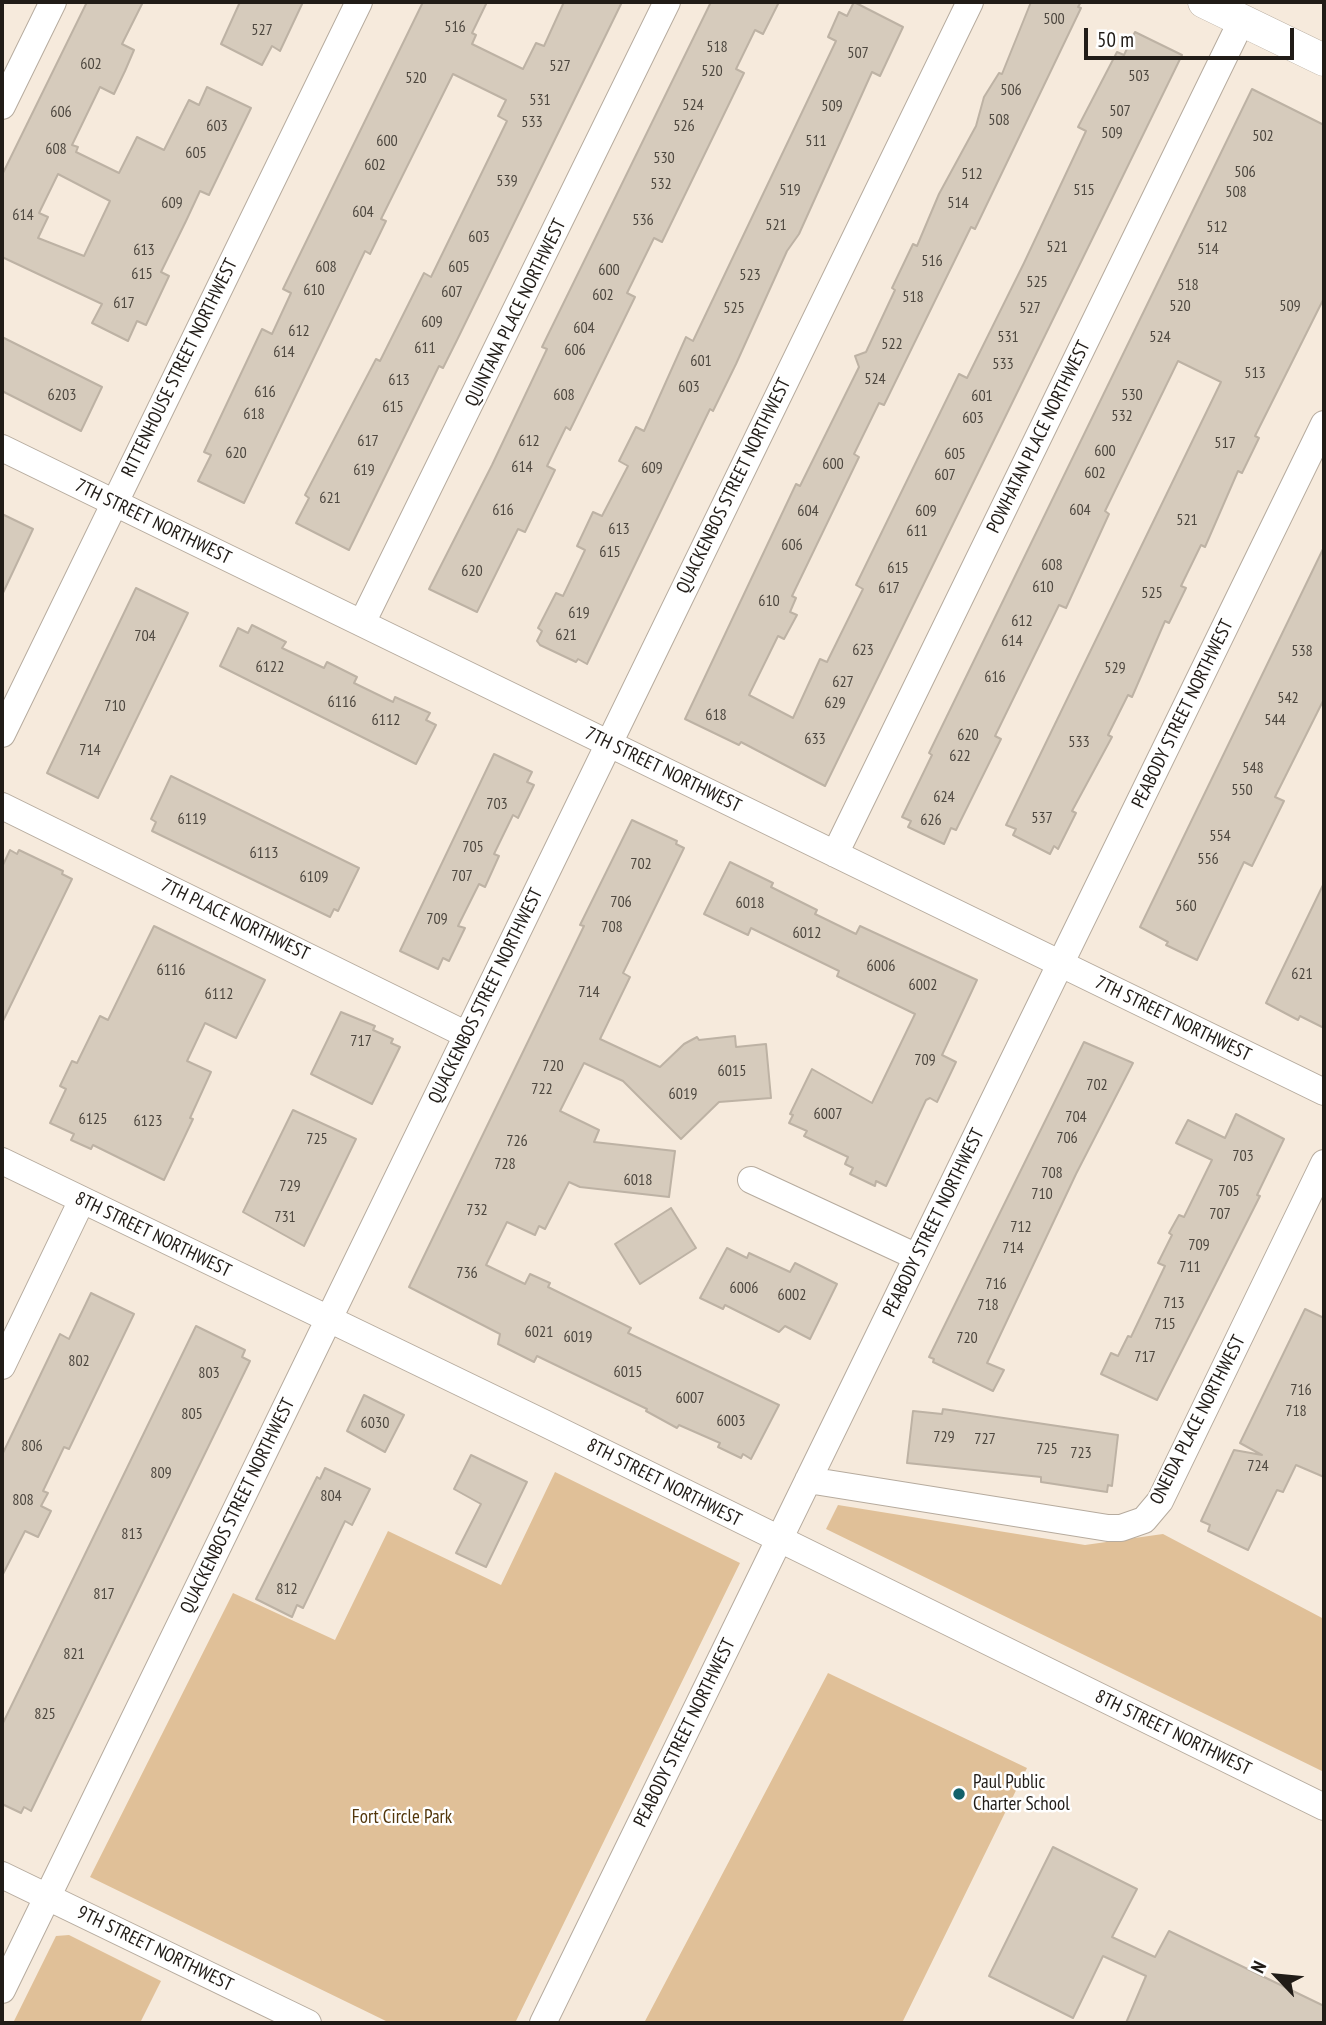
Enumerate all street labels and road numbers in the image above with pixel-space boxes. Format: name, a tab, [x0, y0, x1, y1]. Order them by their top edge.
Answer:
street label: QUINTANA PLACE NORTHWEST	[461, 216, 571, 410]
street label: RITTENHOUSE STREET NORTHWEST	[117, 255, 243, 481]
street label: POWHATAN PLACE NORTHWEST	[982, 337, 1096, 537]
street label: QUACKENBOS STREET NORTHWEST	[672, 375, 796, 597]
street label: 7TH STREET NORTHWEST	[71, 474, 235, 570]
street label: PEABODY STREET NORTHWEST	[1127, 616, 1239, 812]
street label: 7TH STREET NORTHWEST	[581, 722, 745, 818]
street label: 7TH PLACE NORTHWEST	[157, 874, 313, 966]
street label: QUACKENBOS STREET NORTHWEST	[424, 885, 548, 1107]
street label: 7TH STREET NORTHWEST	[1091, 971, 1255, 1067]
street label: PEABODY STREET NORTHWEST	[878, 1125, 990, 1321]
street label: 8TH STREET NORTHWEST	[71, 1187, 235, 1283]
street label: ONEIDA PLACE NORTHWEST	[1145, 1332, 1251, 1508]
street label: QUACKENBOS STREET NORTHWEST	[176, 1395, 300, 1617]
street label: 8TH STREET NORTHWEST	[583, 1434, 745, 1532]
street label: PEABODY STREET NORTHWEST	[629, 1635, 741, 1831]
street label: 8TH STREET NORTHWEST	[1091, 1685, 1255, 1781]
street label: 9TH STREET NORTHWEST	[73, 1901, 237, 1997]

